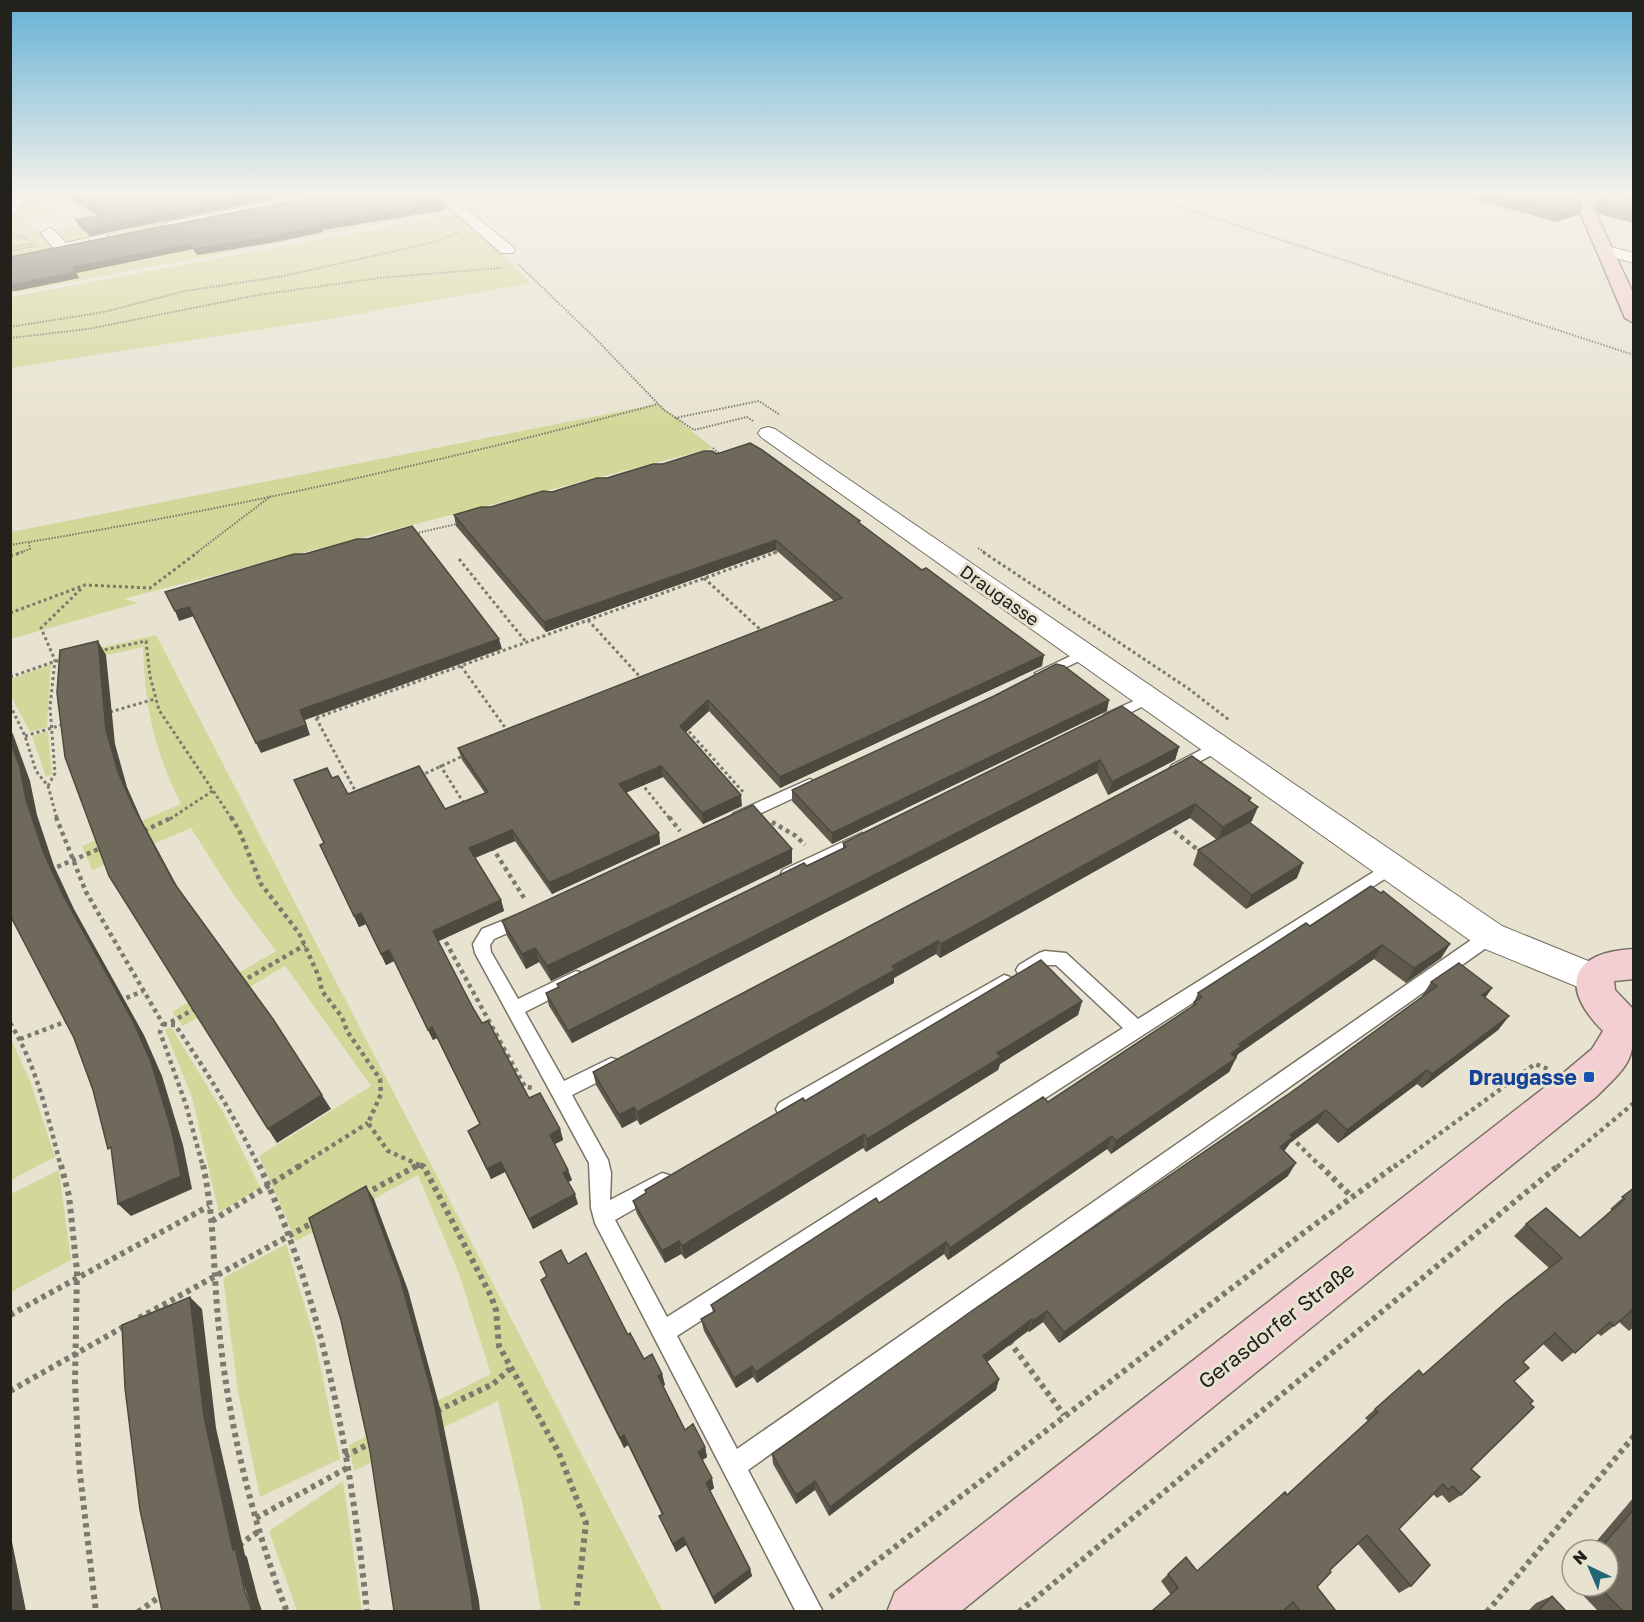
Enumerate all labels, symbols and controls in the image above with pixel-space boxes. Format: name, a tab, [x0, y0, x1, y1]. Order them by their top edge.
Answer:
street label: Draugasse	[956, 560, 1044, 630]
place label: Draugasse	[1468, 1064, 1577, 1090]
marker: Draugasse	[1582, 1070, 1596, 1084]
street label: Gerasdorfer Straße	[1193, 1256, 1359, 1394]
north arrow	[1560, 1538, 1620, 1598]
text: N	[1568, 1546, 1591, 1569]

